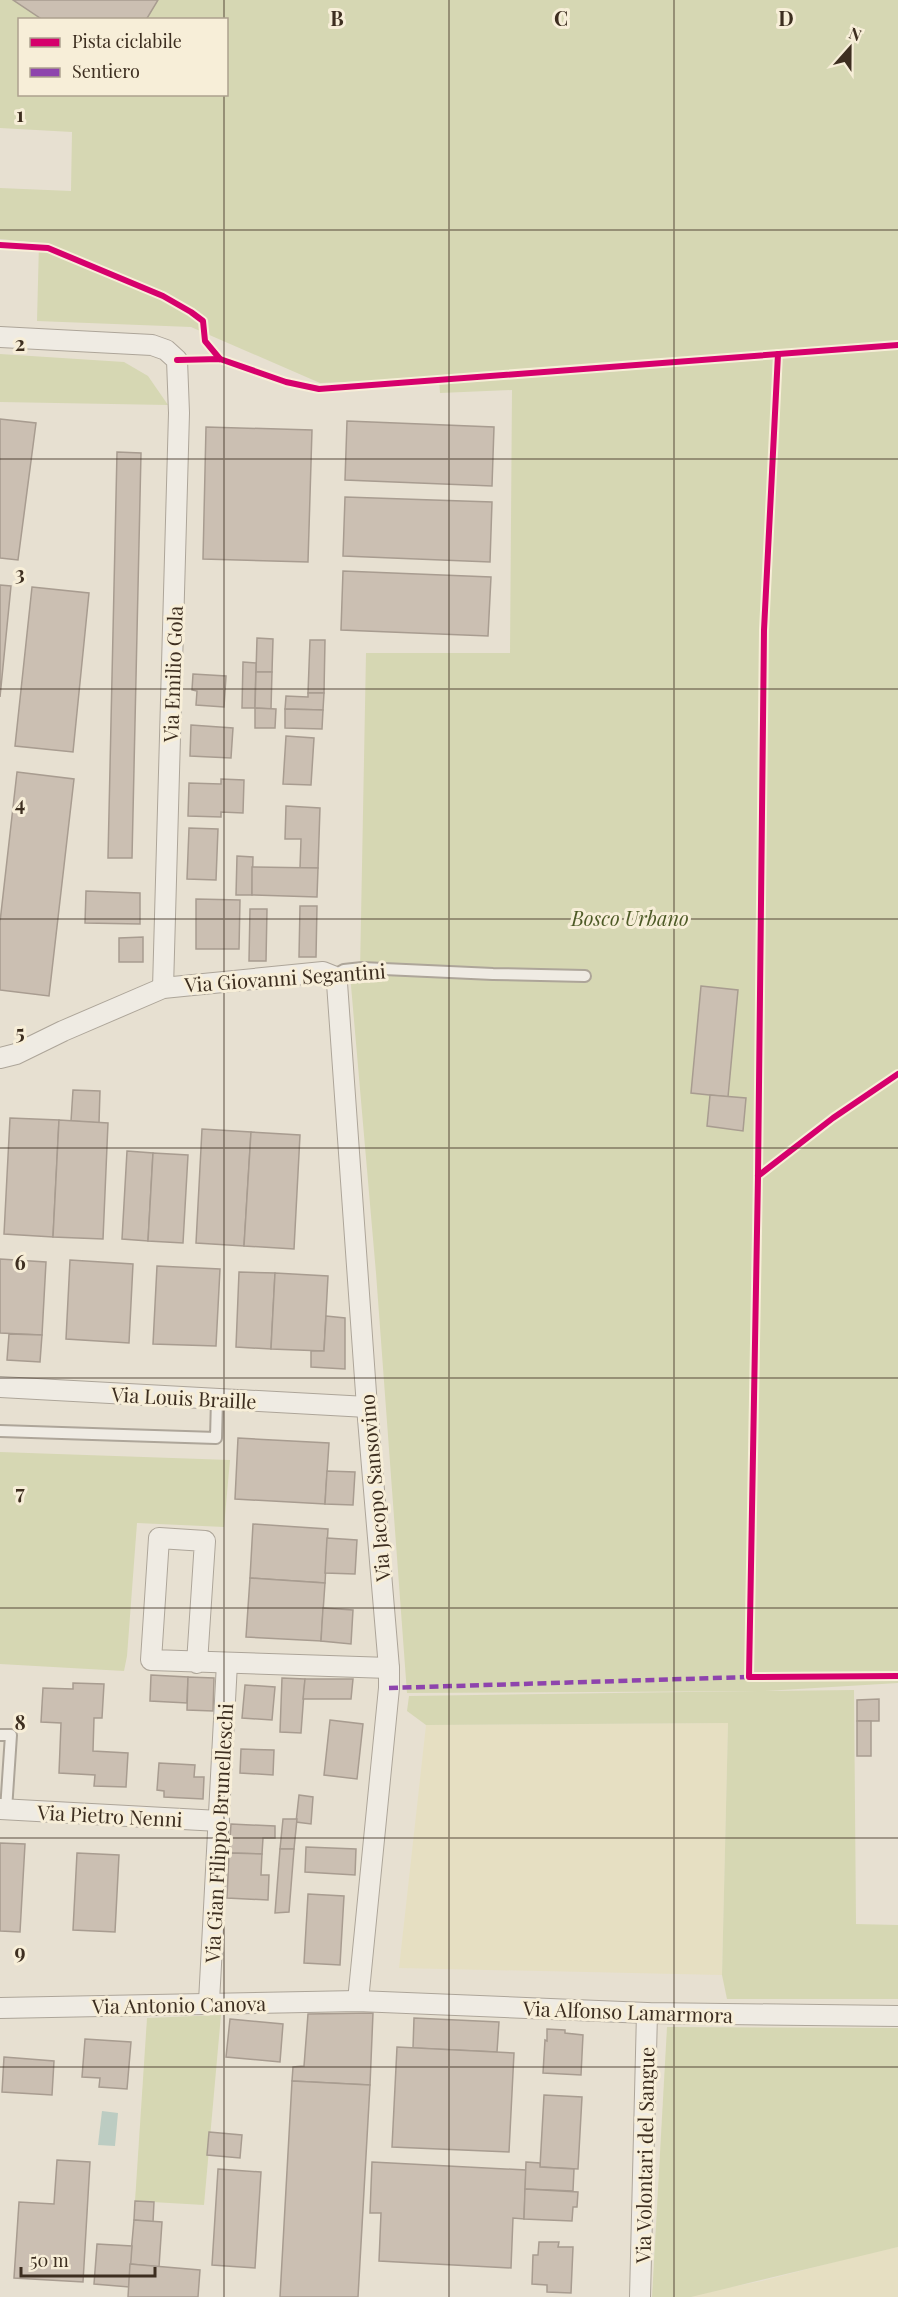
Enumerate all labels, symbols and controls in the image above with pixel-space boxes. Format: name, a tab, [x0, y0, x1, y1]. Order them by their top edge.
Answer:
text: B	[330, 4, 344, 31]
text: C	[554, 4, 568, 31]
text: D	[778, 4, 794, 31]
legend	[18, 18, 228, 96]
north arrow	[820, 18, 880, 78]
text: N	[846, 22, 865, 46]
text: Pista ciclabile	[72, 29, 182, 53]
text: Sentiero	[72, 59, 140, 83]
text: 1	[16, 100, 24, 127]
text: 2	[15, 329, 25, 356]
text: 3	[15, 559, 25, 586]
street label: Via Emilio Gola	[156, 605, 188, 744]
text: 4	[15, 789, 25, 816]
park label: Bosco Urbano	[570, 904, 689, 931]
street label: Via Giovanni Segantini	[183, 956, 387, 998]
text: 5	[15, 1018, 25, 1045]
text: 6	[14, 1248, 26, 1275]
street label: Via Louis Braille	[110, 1380, 257, 1414]
street label: Via Jacopo Sansovino	[352, 1393, 396, 1584]
text: 7	[15, 1478, 25, 1505]
street label: Via Gian Filippo Brunelleschi	[198, 1702, 238, 1965]
text: 8	[14, 1708, 26, 1735]
street label: Via Pietro Nenni	[36, 1798, 183, 1832]
text: 9	[14, 1937, 26, 1964]
street label: Via Antonio Canova	[91, 1989, 266, 2019]
street label: Via Alfonso Lamarmora	[521, 1994, 734, 2028]
street label: Via Volontari del Sangue	[629, 2047, 659, 2264]
scale bar	[21, 2240, 154, 2278]
text: 50 m	[30, 2248, 69, 2272]

